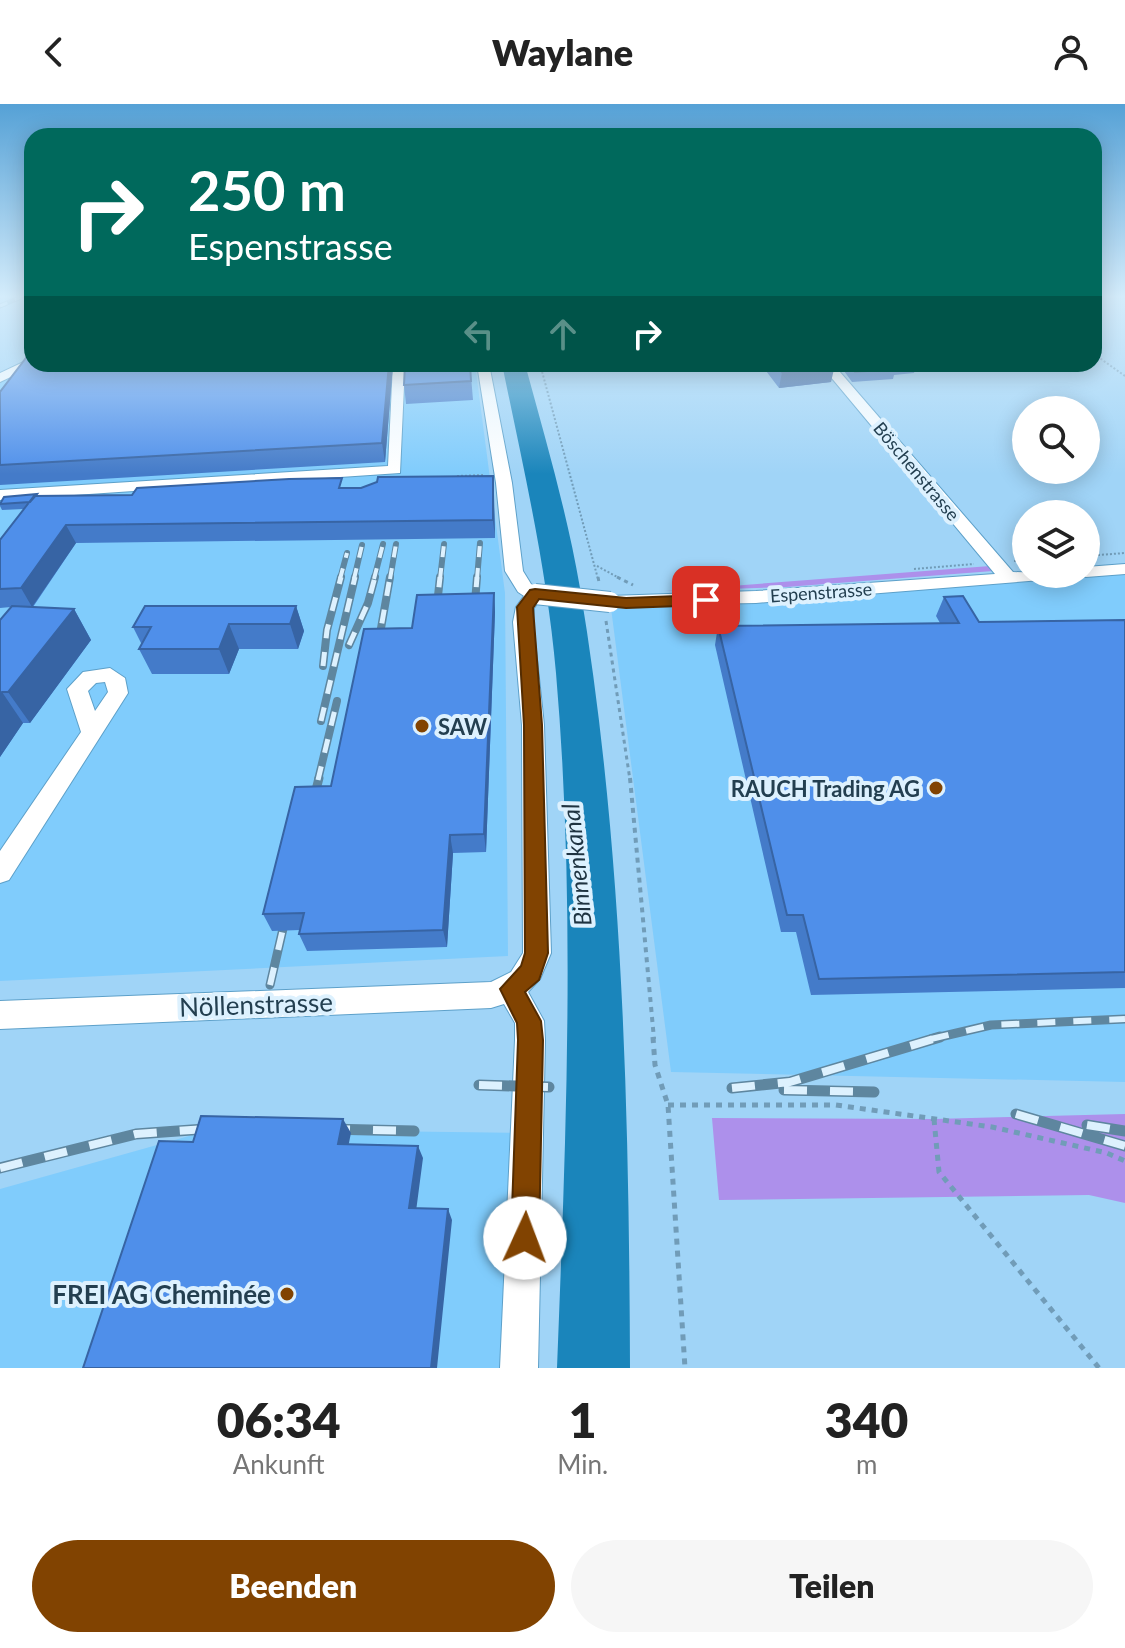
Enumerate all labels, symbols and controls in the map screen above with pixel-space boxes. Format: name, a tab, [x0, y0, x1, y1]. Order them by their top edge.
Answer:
icon: back	[32, 30, 76, 74]
text: Waylane	[492, 30, 633, 74]
icon: person	[1049, 30, 1093, 74]
text: 250 m	[188, 156, 346, 223]
icon: right	[56, 160, 160, 264]
text: Espenstrasse	[188, 224, 393, 268]
icon: left	[457, 312, 501, 356]
icon: ahead	[541, 312, 585, 356]
icon: right	[625, 312, 669, 356]
map controls	[1012, 396, 1100, 588]
button: search	[1012, 396, 1100, 484]
street label: Böschenstrasse	[869, 417, 965, 525]
button: layers	[1012, 500, 1100, 588]
pin	[672, 566, 740, 634]
street label: Espenstrasse	[769, 577, 873, 607]
icon: arrive	[684, 578, 728, 622]
place label: SAW	[438, 713, 487, 740]
marker: SAW	[413, 717, 431, 735]
place label: RAUCH Trading AG	[731, 775, 920, 802]
marker: RAUCH Trading AG	[927, 779, 945, 797]
water label: Binnenkanal	[555, 802, 597, 928]
street label: Nöllenstrasse	[179, 985, 333, 1023]
position arrow	[483, 1196, 567, 1280]
place label: FREI AG Cheminée	[52, 1278, 271, 1310]
marker: FREI AG Cheminée	[278, 1285, 296, 1303]
text: 06:34	[217, 1391, 341, 1448]
text: 1	[569, 1391, 597, 1448]
text: 340	[825, 1391, 908, 1448]
text: Ankunft	[233, 1448, 325, 1480]
text: Min.	[557, 1448, 608, 1480]
text: m	[856, 1448, 877, 1480]
button: Beenden	[32, 1540, 555, 1632]
button: Teilen	[571, 1540, 1093, 1632]

